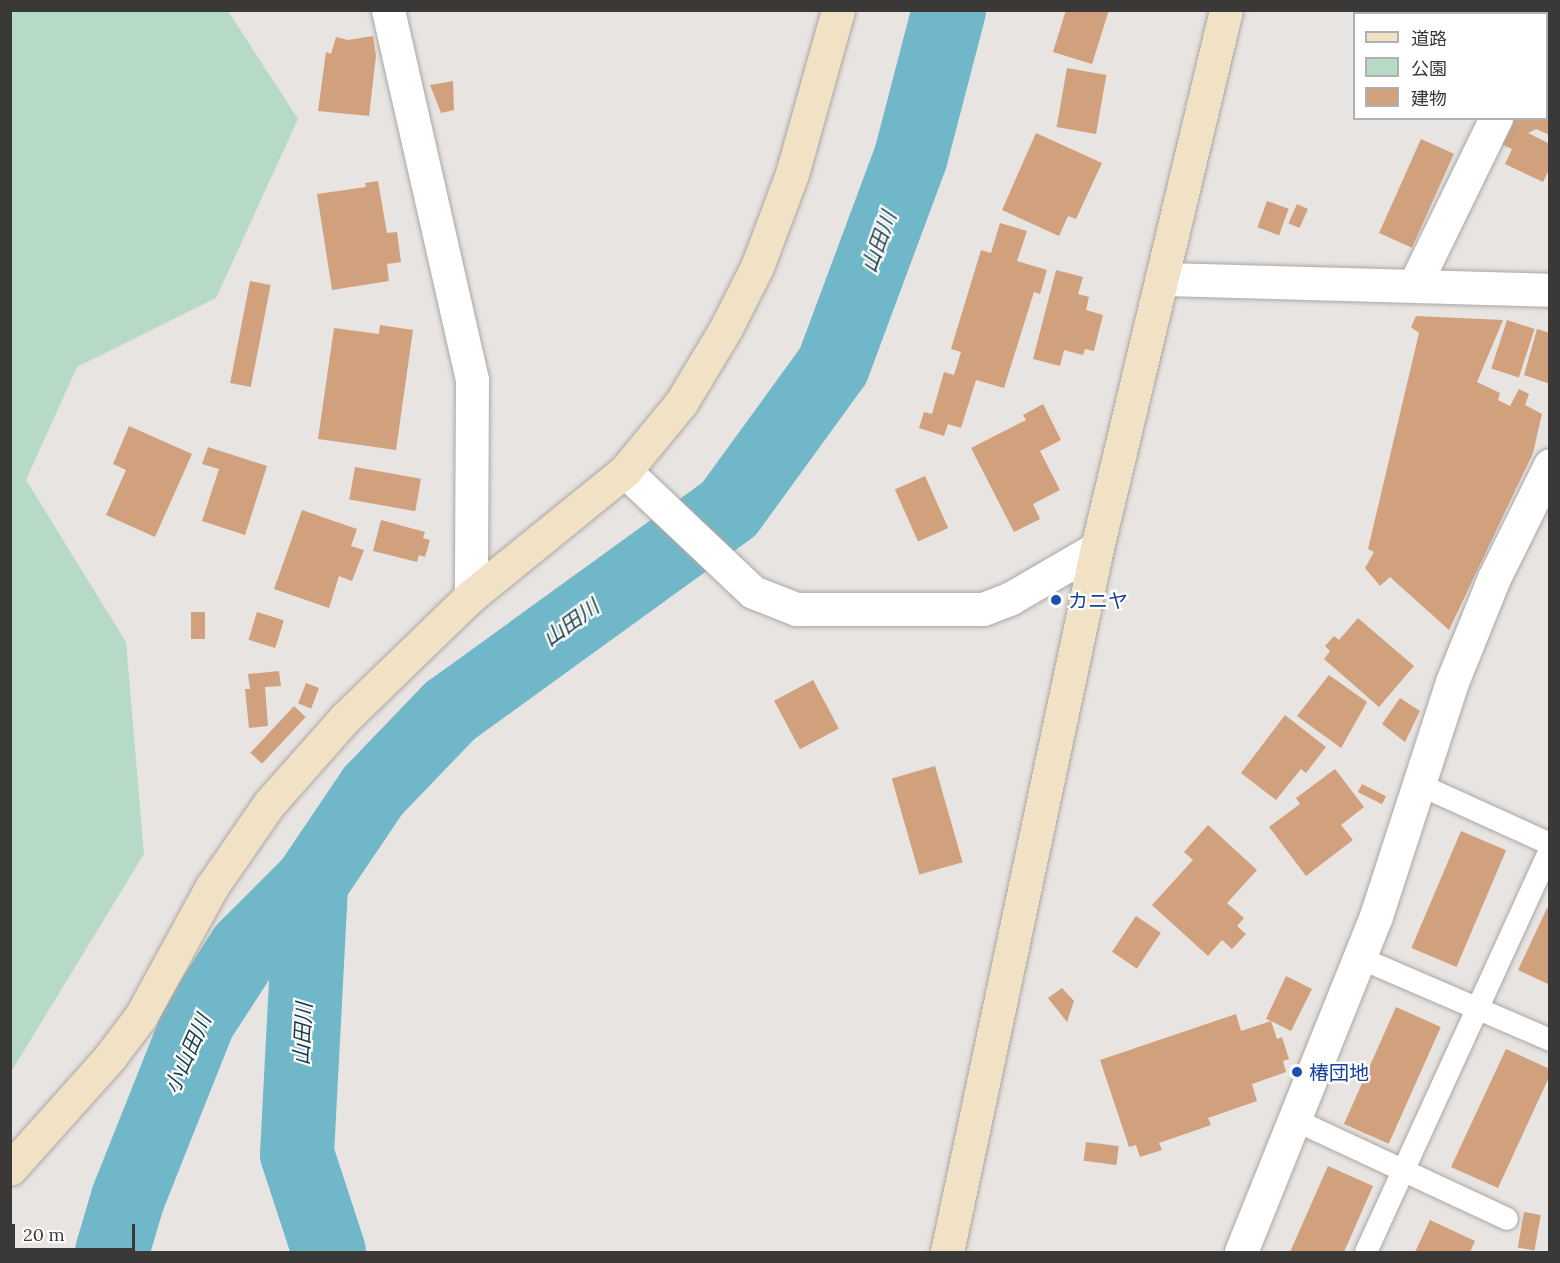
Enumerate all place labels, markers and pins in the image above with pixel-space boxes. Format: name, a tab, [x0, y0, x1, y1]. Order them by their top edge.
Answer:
place label: カニヤ	[1068, 588, 1128, 612]
marker: カニヤ	[1049, 593, 1063, 607]
place label: 椿団地	[1309, 1060, 1369, 1084]
marker: 椿団地	[1290, 1065, 1304, 1079]

